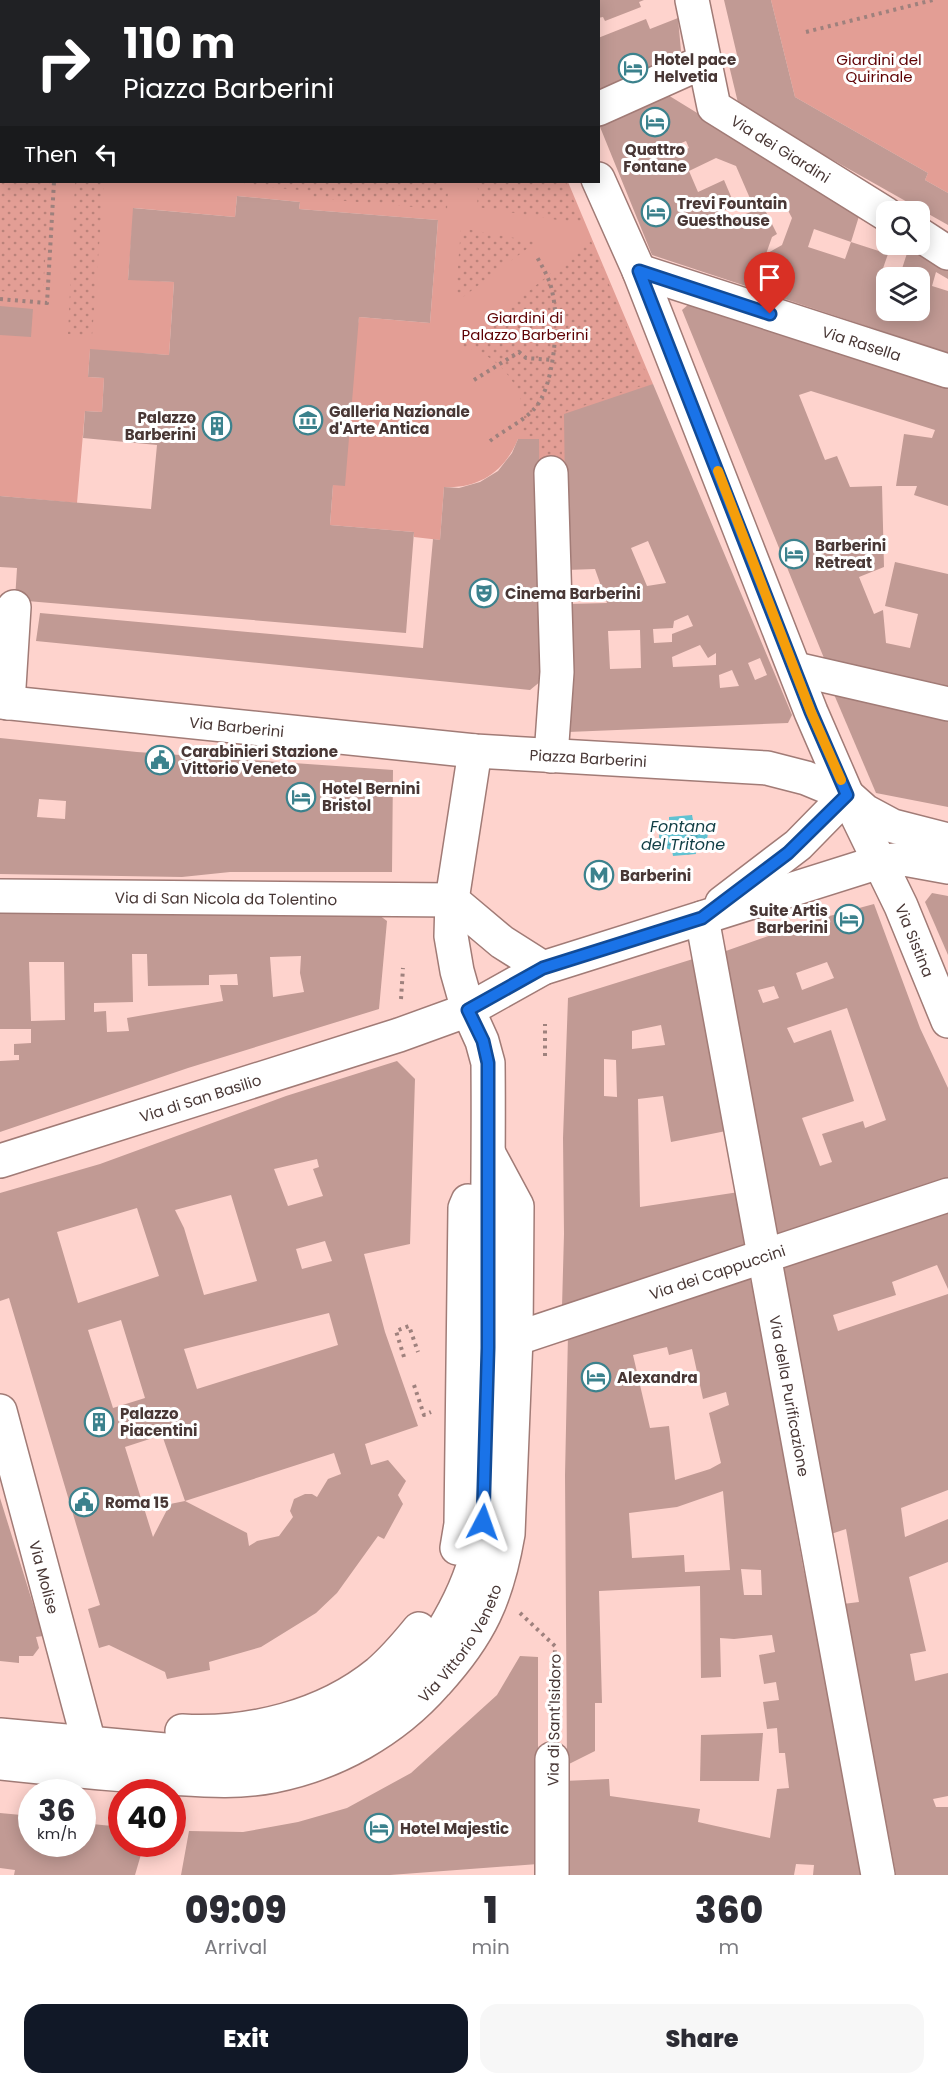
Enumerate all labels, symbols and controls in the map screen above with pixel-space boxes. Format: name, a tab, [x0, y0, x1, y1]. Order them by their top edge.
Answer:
text: 110 m	[123, 14, 235, 73]
icon: right	[24, 24, 102, 102]
place label: Hotel pace Helvetia	[654, 49, 736, 87]
park label: Giardini del Quirinale	[836, 49, 922, 87]
hotel icon: Hotel pace Helvetia	[617, 52, 649, 84]
text: Piazza Barberini	[123, 70, 334, 107]
hotel icon: Quattro Fontane	[639, 106, 671, 138]
street label: Via dei Giardini	[727, 110, 835, 187]
icon: left	[90, 138, 123, 171]
text: Then	[24, 139, 78, 170]
place label: Quattro Fontane	[623, 139, 687, 177]
place label: Trevi Fountain Guesthouse	[677, 193, 787, 231]
hotel icon: Trevi Fountain Guesthouse	[640, 196, 672, 228]
map controls	[876, 201, 930, 321]
button: search	[876, 201, 930, 255]
pin	[744, 252, 795, 314]
icon: arrive	[753, 261, 786, 294]
button: layers	[876, 267, 930, 321]
park label: Giardini di Palazzo Barberini	[462, 307, 588, 345]
street label: Via Rasella	[819, 320, 904, 366]
place label: Galleria Nazionale d'Arte Antica	[329, 401, 470, 439]
museum icon: Galleria Nazionale d'Arte Antica	[292, 404, 324, 436]
place label: Palazzo Barberini	[125, 407, 196, 445]
building icon: Palazzo Barberini	[201, 410, 233, 442]
place label: Barberini Retreat	[815, 535, 886, 573]
hotel icon: Barberini Retreat	[778, 538, 810, 570]
theatre icon: Cinema Barberini	[468, 577, 500, 609]
place label: Cinema Barberini	[505, 583, 641, 604]
street label: Via Barberini	[188, 711, 285, 742]
place label: Carabinieri Stazione Vittorio Veneto	[181, 741, 338, 779]
public building icon: Carabinieri Stazione Vittorio Veneto	[144, 744, 176, 776]
street label: Piazza Barberini	[529, 744, 647, 771]
place label: Hotel Bernini Bristol	[322, 778, 420, 816]
hotel icon: Hotel Bernini Bristol	[285, 781, 317, 813]
water label: Fontana del Tritone	[641, 815, 725, 856]
metro station icon: Barberini	[583, 859, 615, 891]
place label: Barberini	[620, 865, 691, 886]
street label: Via di San Nicola da Tolentino	[115, 887, 337, 909]
place label: Suite Artis Barberini	[749, 900, 828, 938]
street label: Via Sistina	[891, 901, 939, 980]
hotel icon: Suite Artis Barberini	[833, 903, 865, 935]
street label: Via di San Basilio	[137, 1069, 264, 1127]
street label: Via dei Cappuccini	[646, 1239, 788, 1304]
street label: Via della Purificazione	[765, 1314, 815, 1478]
hotel icon: Alexandra	[580, 1361, 612, 1393]
place label: Alexandra	[617, 1367, 698, 1388]
place label: Palazzo Piacentini	[120, 1403, 197, 1441]
building icon: Palazzo Piacentini	[83, 1406, 115, 1438]
public building icon: Roma 15	[68, 1486, 100, 1518]
position arrow	[451, 1490, 515, 1554]
place label: Roma 15	[105, 1492, 169, 1513]
street label: Via Molise	[25, 1538, 64, 1616]
street label: Via Vittorio Veneto	[413, 1581, 506, 1707]
street label: Via di Sant'Isidoro	[542, 1654, 566, 1786]
speed limit sign: 40	[108, 1779, 186, 1857]
text: 36	[38, 1789, 76, 1832]
hotel icon: Hotel Majestic	[363, 1812, 395, 1844]
place label: Hotel Majestic	[400, 1818, 509, 1839]
text: km/h	[37, 1823, 77, 1844]
text: 09:09	[185, 1885, 287, 1936]
text: 1	[484, 1885, 498, 1936]
text: 360	[695, 1885, 763, 1936]
text: Arrival	[204, 1933, 267, 1961]
text: min	[472, 1933, 510, 1961]
text: m	[719, 1933, 739, 1961]
button: Exit	[24, 2004, 468, 2073]
button: Share	[480, 2004, 924, 2073]

